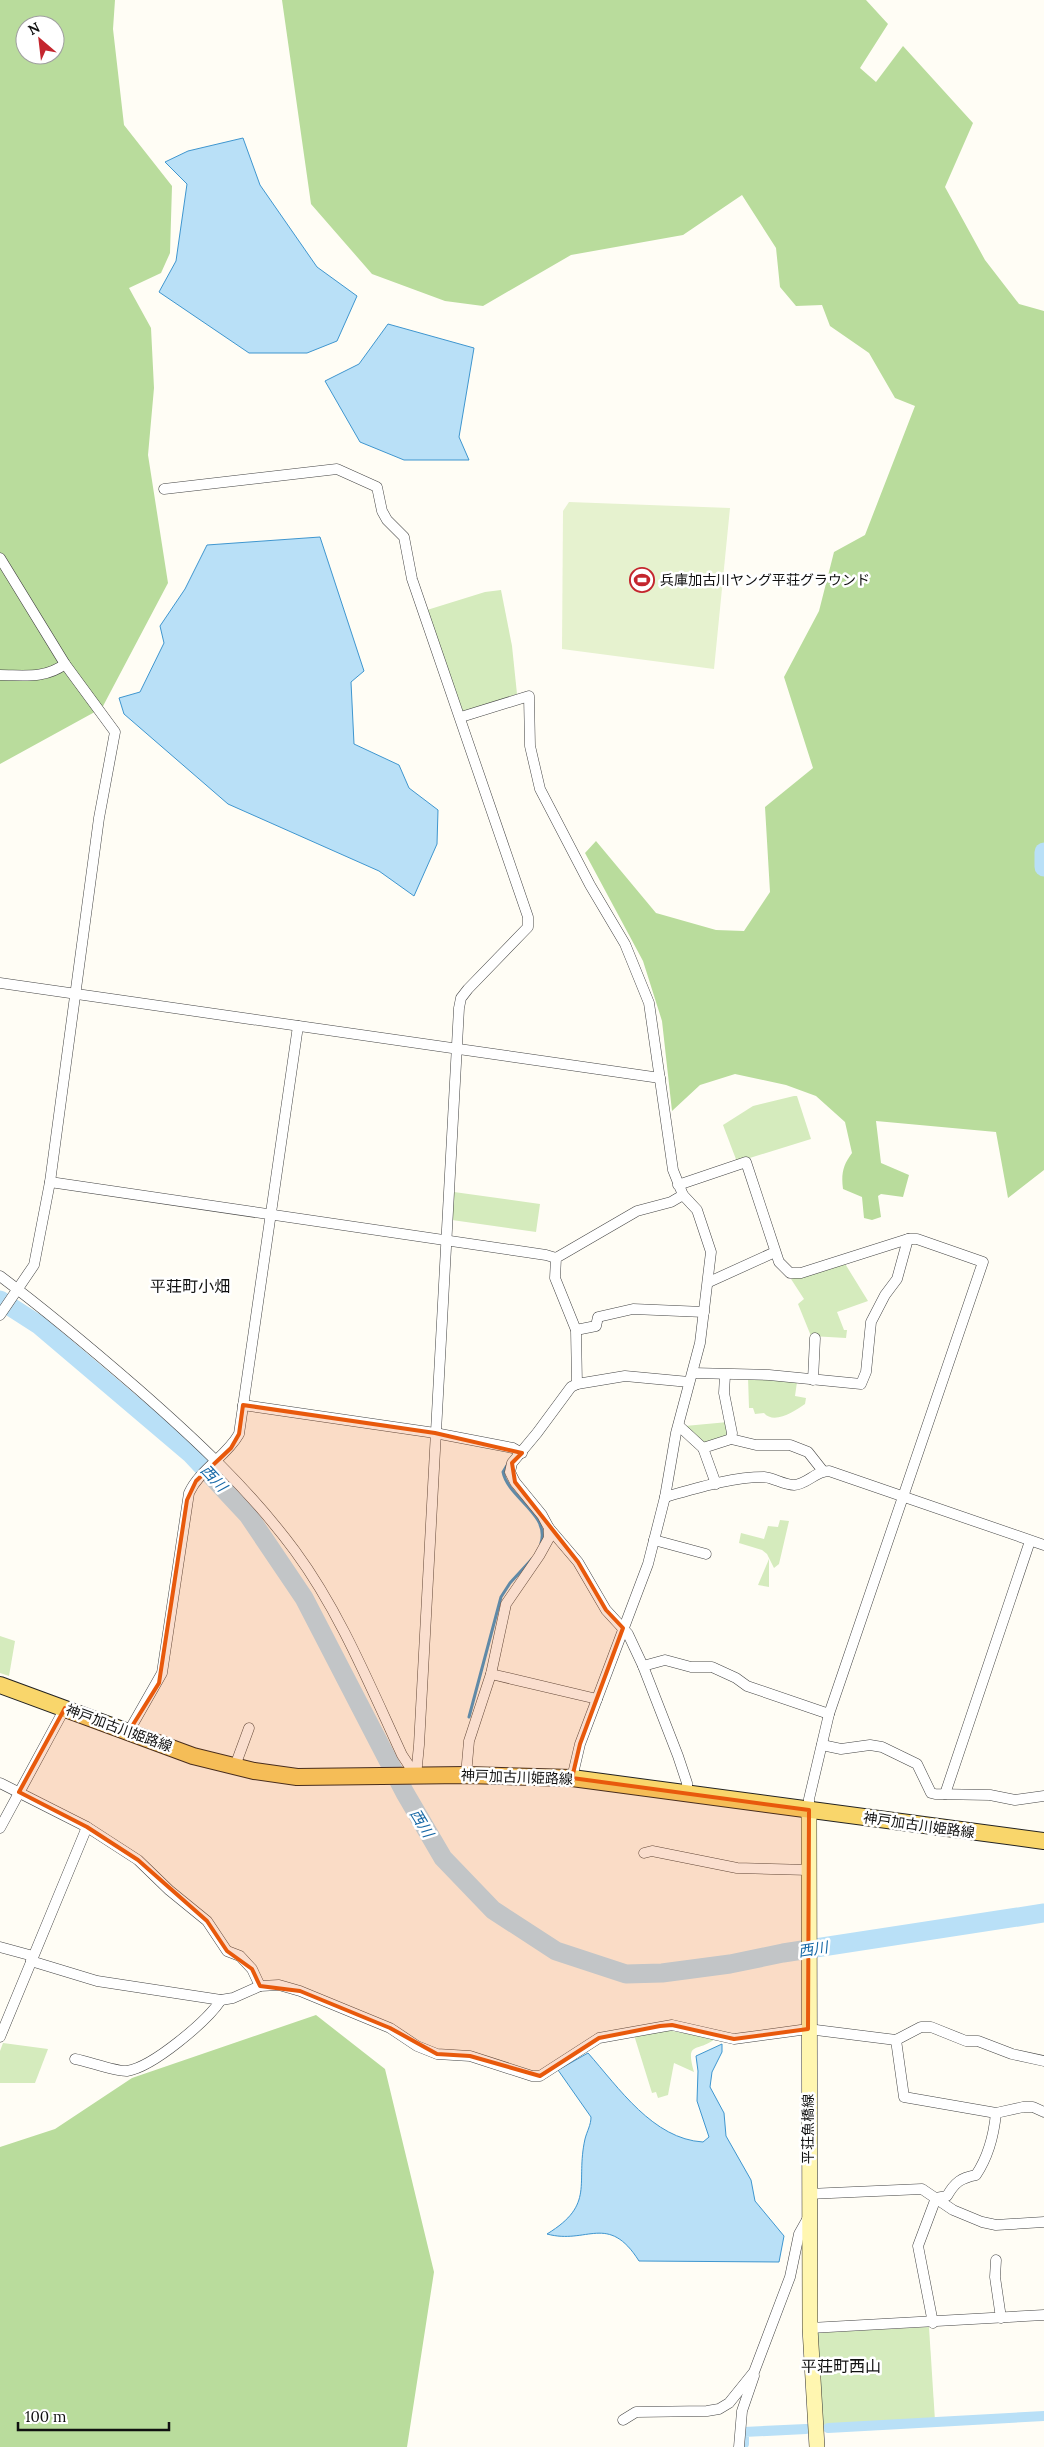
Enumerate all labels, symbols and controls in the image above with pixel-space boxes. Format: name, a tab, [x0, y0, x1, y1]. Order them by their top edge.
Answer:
north arrow	[15, 15, 65, 65]
text: N	[25, 18, 43, 39]
sports icon: 兵庫加古川ヤング平荘グラウンド	[629, 567, 655, 593]
place label: 兵庫加古川ヤング平荘グラウンド	[660, 571, 870, 589]
district label: 平荘町小畑	[150, 1276, 230, 1296]
water label: 西川	[197, 1461, 233, 1497]
street label: 神戸加古川姫路線	[63, 1700, 175, 1756]
street label: 神戸加古川姫路線	[461, 1766, 573, 1788]
water label: 西川	[406, 1805, 439, 1842]
street label: 神戸加古川姫路線	[862, 1808, 976, 1842]
water label: 西川	[797, 1937, 831, 1961]
street label: 平荘魚橋線	[799, 2094, 817, 2164]
district label: 平荘町西山	[801, 2356, 881, 2376]
scale bar	[18, 2400, 169, 2432]
text: 100 m	[25, 2407, 66, 2426]

